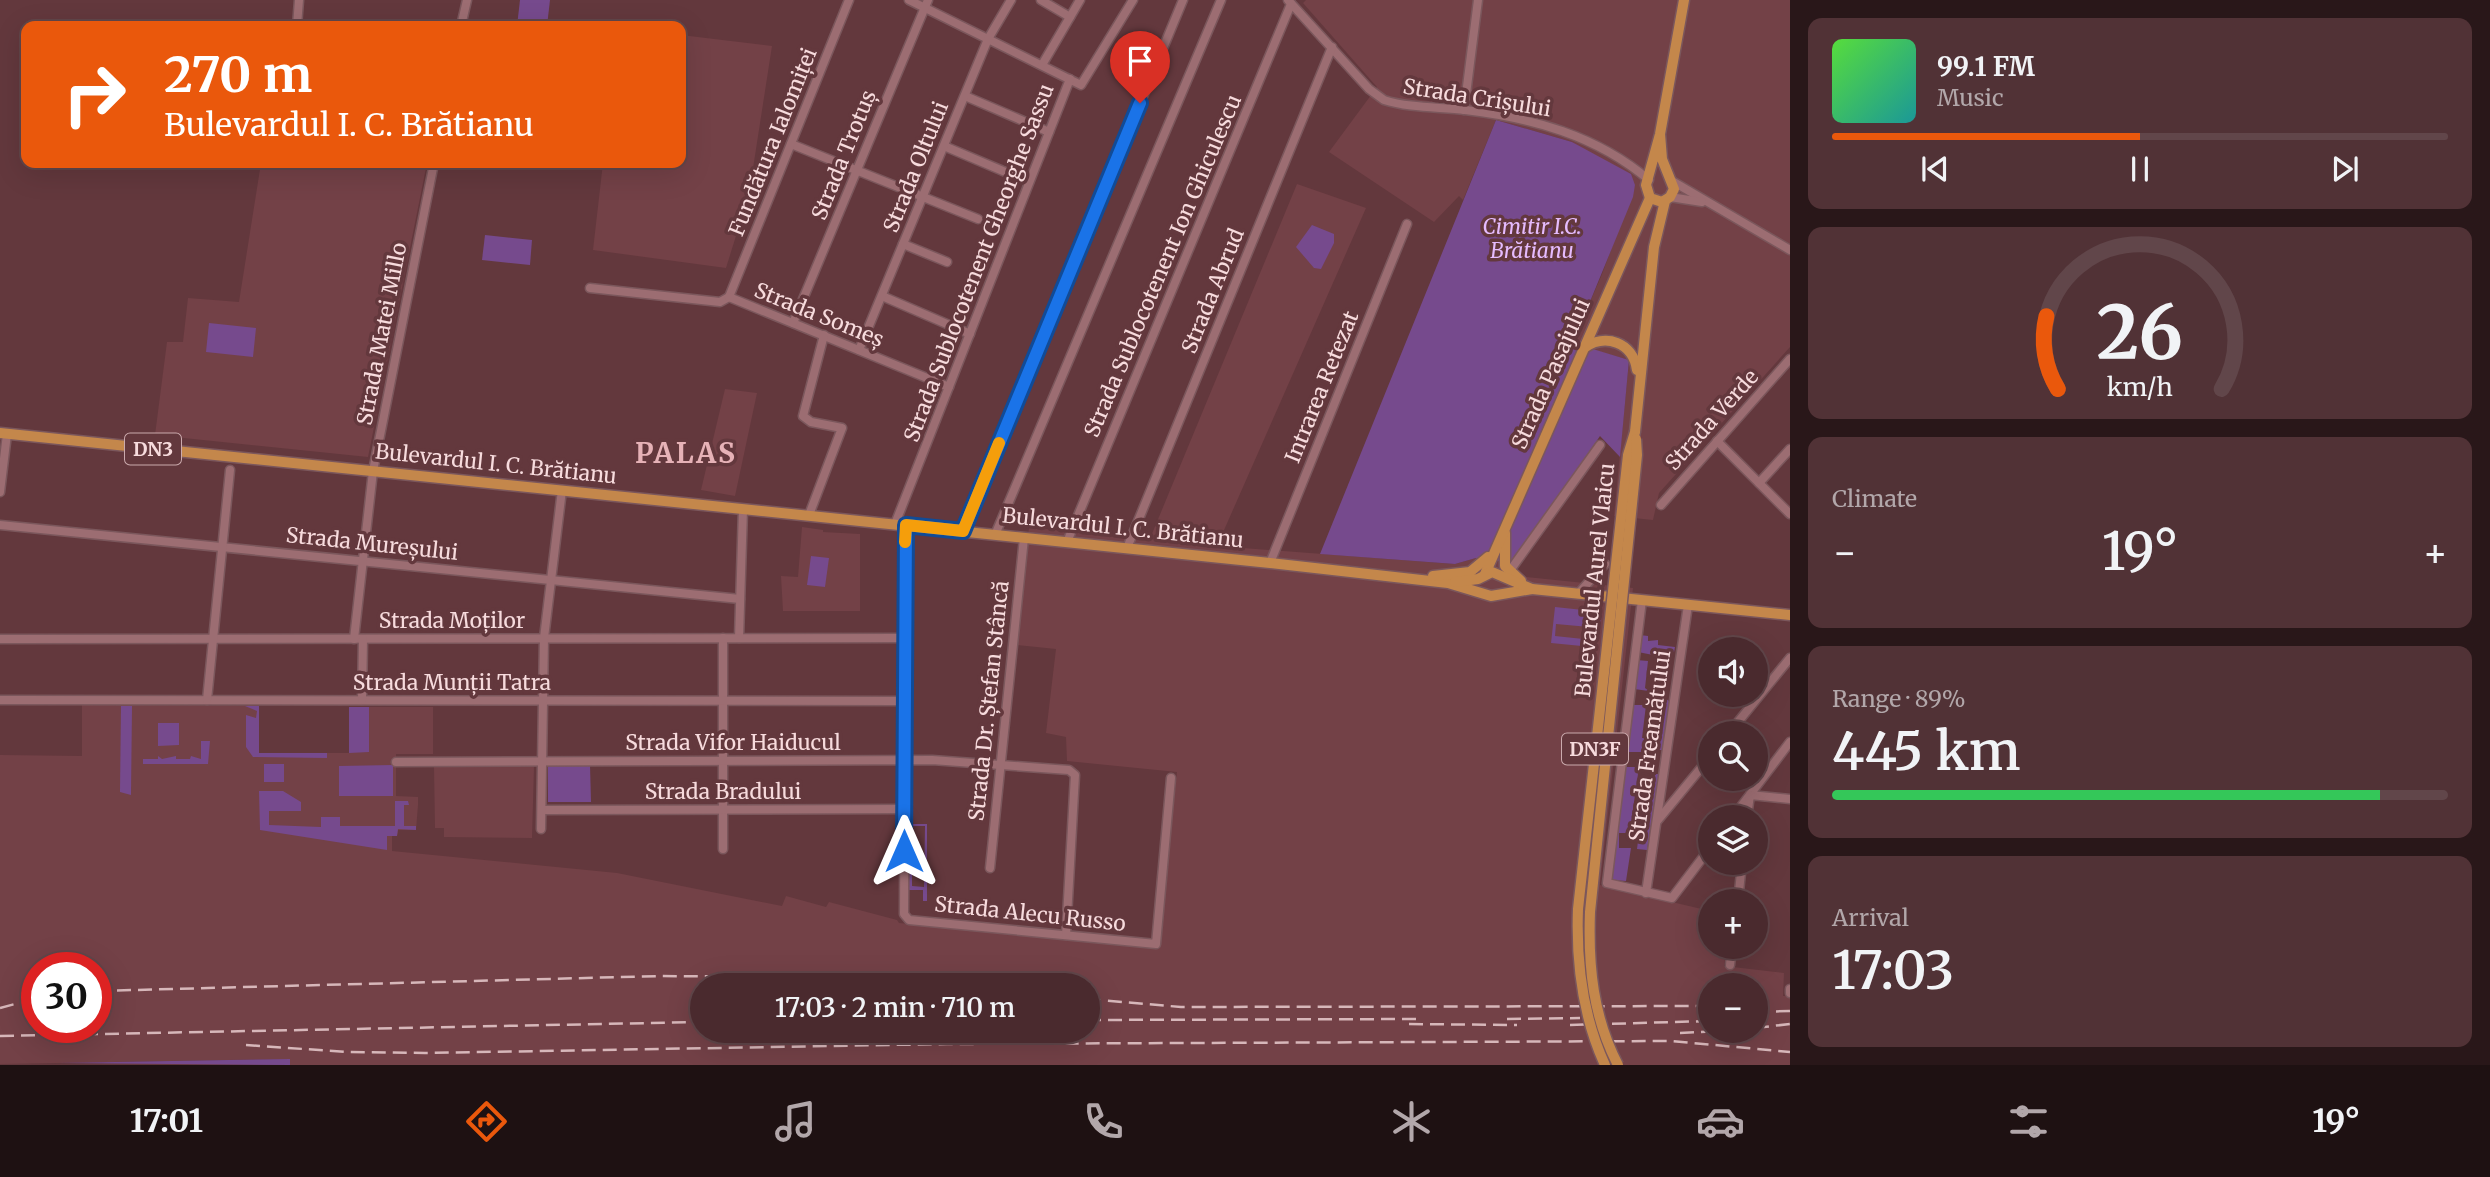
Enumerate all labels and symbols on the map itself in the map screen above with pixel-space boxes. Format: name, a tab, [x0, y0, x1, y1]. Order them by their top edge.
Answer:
pin	[1110, 31, 1170, 103]
street label: Fundătura Ialomiței	[722, 44, 823, 240]
street label: Strada Crișului	[1401, 72, 1553, 123]
street label: Strada Sublocotenent Gheorghe Sassu	[898, 80, 1060, 446]
street label: Strada Trotuș	[805, 86, 882, 224]
street label: Strada Sublocotenent Ion Ghiculescu	[1078, 90, 1247, 441]
street label: Strada Oltului	[877, 97, 954, 236]
park label: Cimitir I.C. Brătianu	[1482, 213, 1582, 264]
street label: Strada Abrud	[1175, 224, 1250, 357]
street label: Strada Matei Millo	[351, 240, 412, 427]
street label: Strada Someș	[750, 276, 888, 353]
street label: Strada Pasajului	[1505, 294, 1596, 453]
street label: Intrarea Retezat	[1279, 307, 1364, 467]
street label: Strada Verde	[1659, 364, 1764, 476]
road number: DN3	[125, 433, 181, 464]
district label: PALAS	[635, 435, 737, 471]
street label: Bulevardul I. C. Brătianu	[374, 437, 618, 490]
street label: Bulevardul Aurel Vlaicu	[1569, 462, 1620, 698]
street label: Bulevardul I. C. Brătianu	[1001, 501, 1245, 554]
street label: Strada Mureșului	[285, 521, 460, 566]
street label: Strada Dr. Ștefan Stâncă	[962, 579, 1015, 822]
street label: Strada Moților	[379, 607, 525, 634]
street label: Strada Freamătului	[1623, 648, 1676, 843]
street label: Strada Munții Tatra	[353, 669, 551, 696]
street label: Strada Vifor Haiducul	[625, 729, 841, 756]
road number: DN3F	[1562, 734, 1628, 764]
street label: Strada Bradului	[645, 778, 802, 805]
position arrow	[867, 814, 941, 888]
street label: Strada Alecu Russo	[933, 890, 1127, 937]
speed limit sign: 30	[21, 952, 112, 1043]

